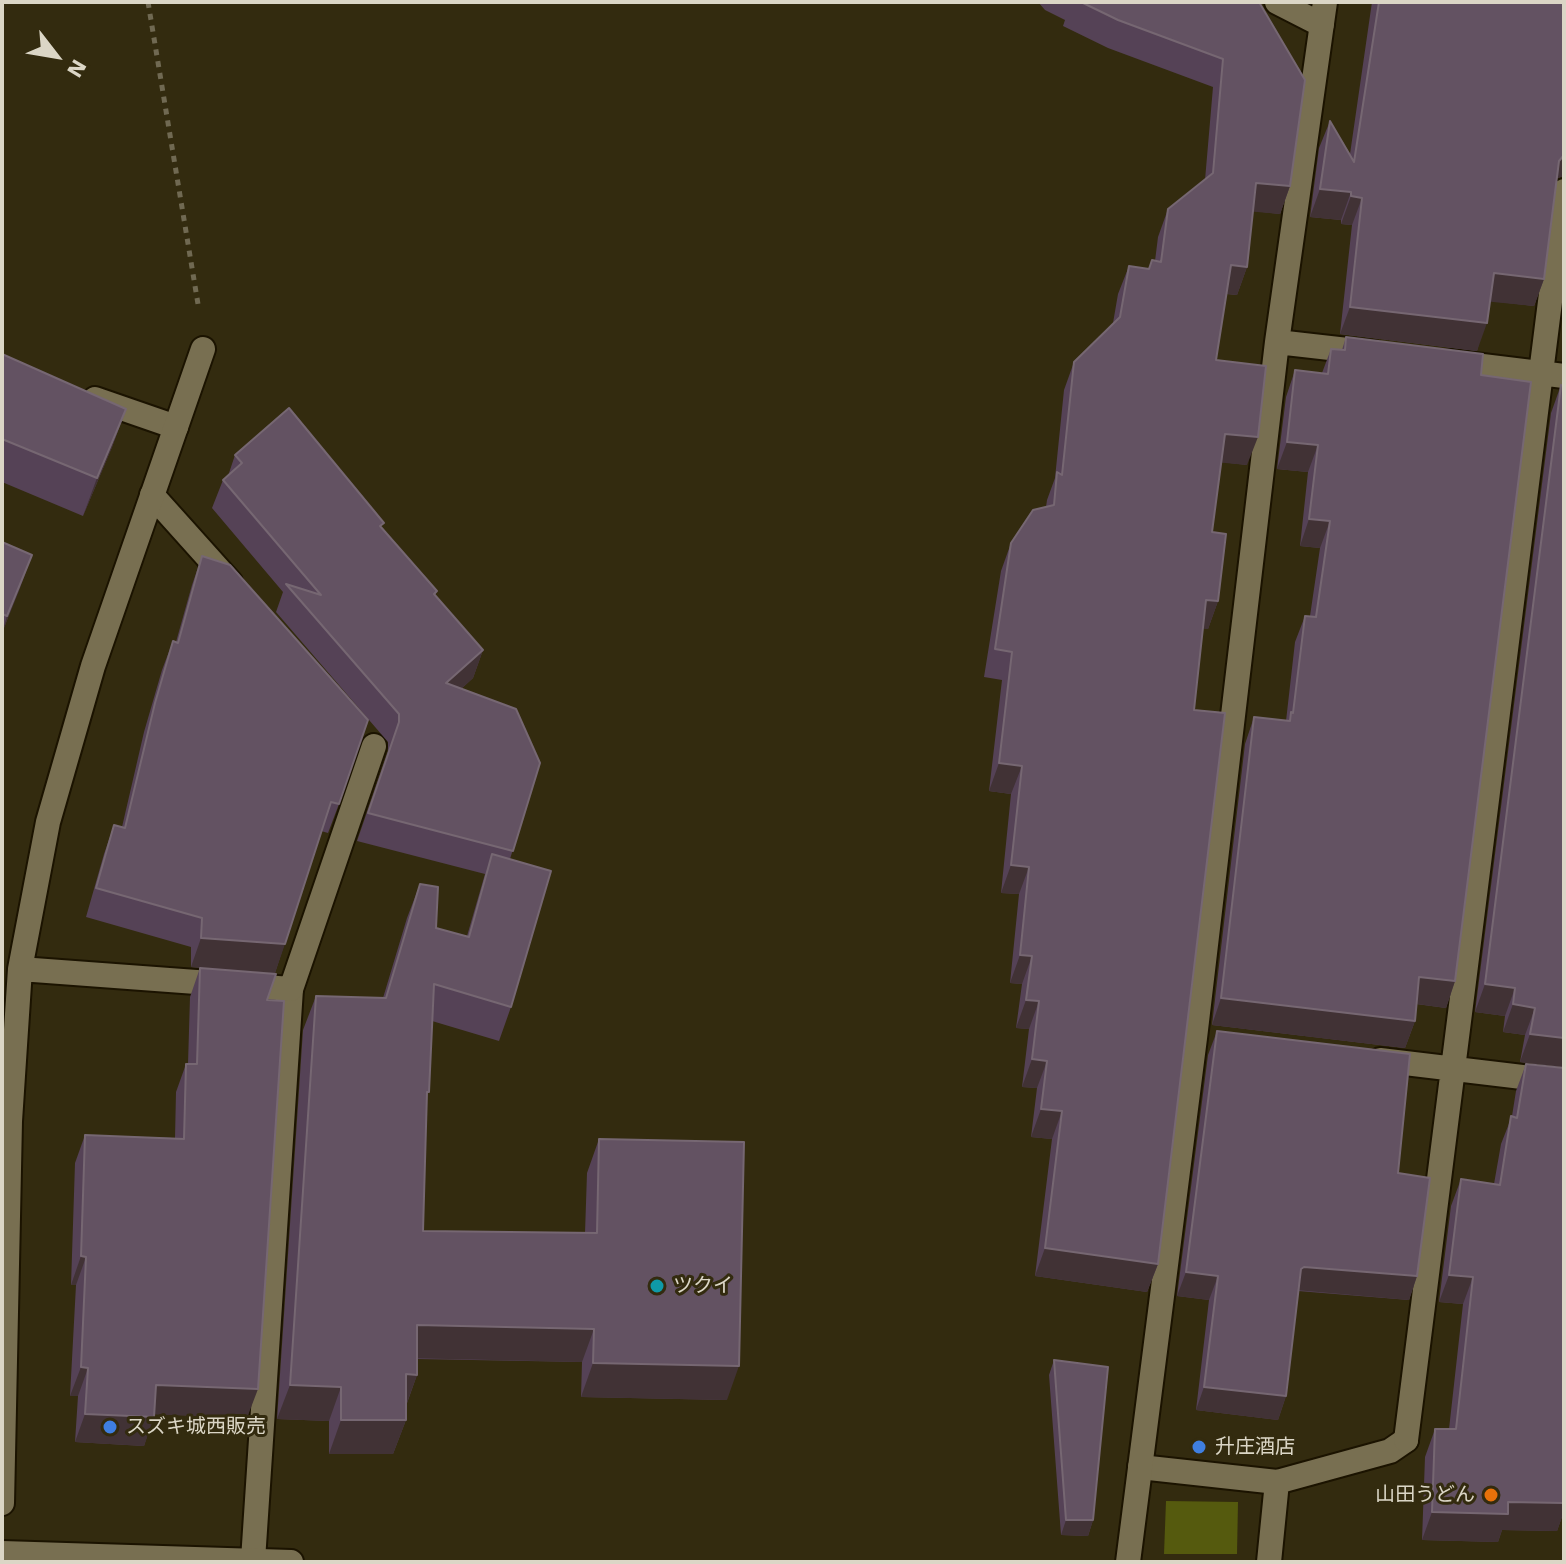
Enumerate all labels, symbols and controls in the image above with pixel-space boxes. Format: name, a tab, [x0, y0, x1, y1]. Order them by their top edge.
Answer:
north arrow	[16, 16, 96, 96]
text: N	[62, 55, 92, 82]
place label: ツクイ	[673, 1274, 733, 1298]
marker: ツクイ	[648, 1277, 666, 1295]
place label: スズキ城西販売	[126, 1415, 266, 1439]
marker: スズキ城西販売	[101, 1418, 119, 1436]
place label: 升庄酒店	[1215, 1435, 1295, 1459]
marker: 升庄酒店	[1190, 1438, 1208, 1456]
place label: 山田うどん	[1375, 1483, 1475, 1507]
marker: 山田うどん	[1482, 1486, 1500, 1504]

